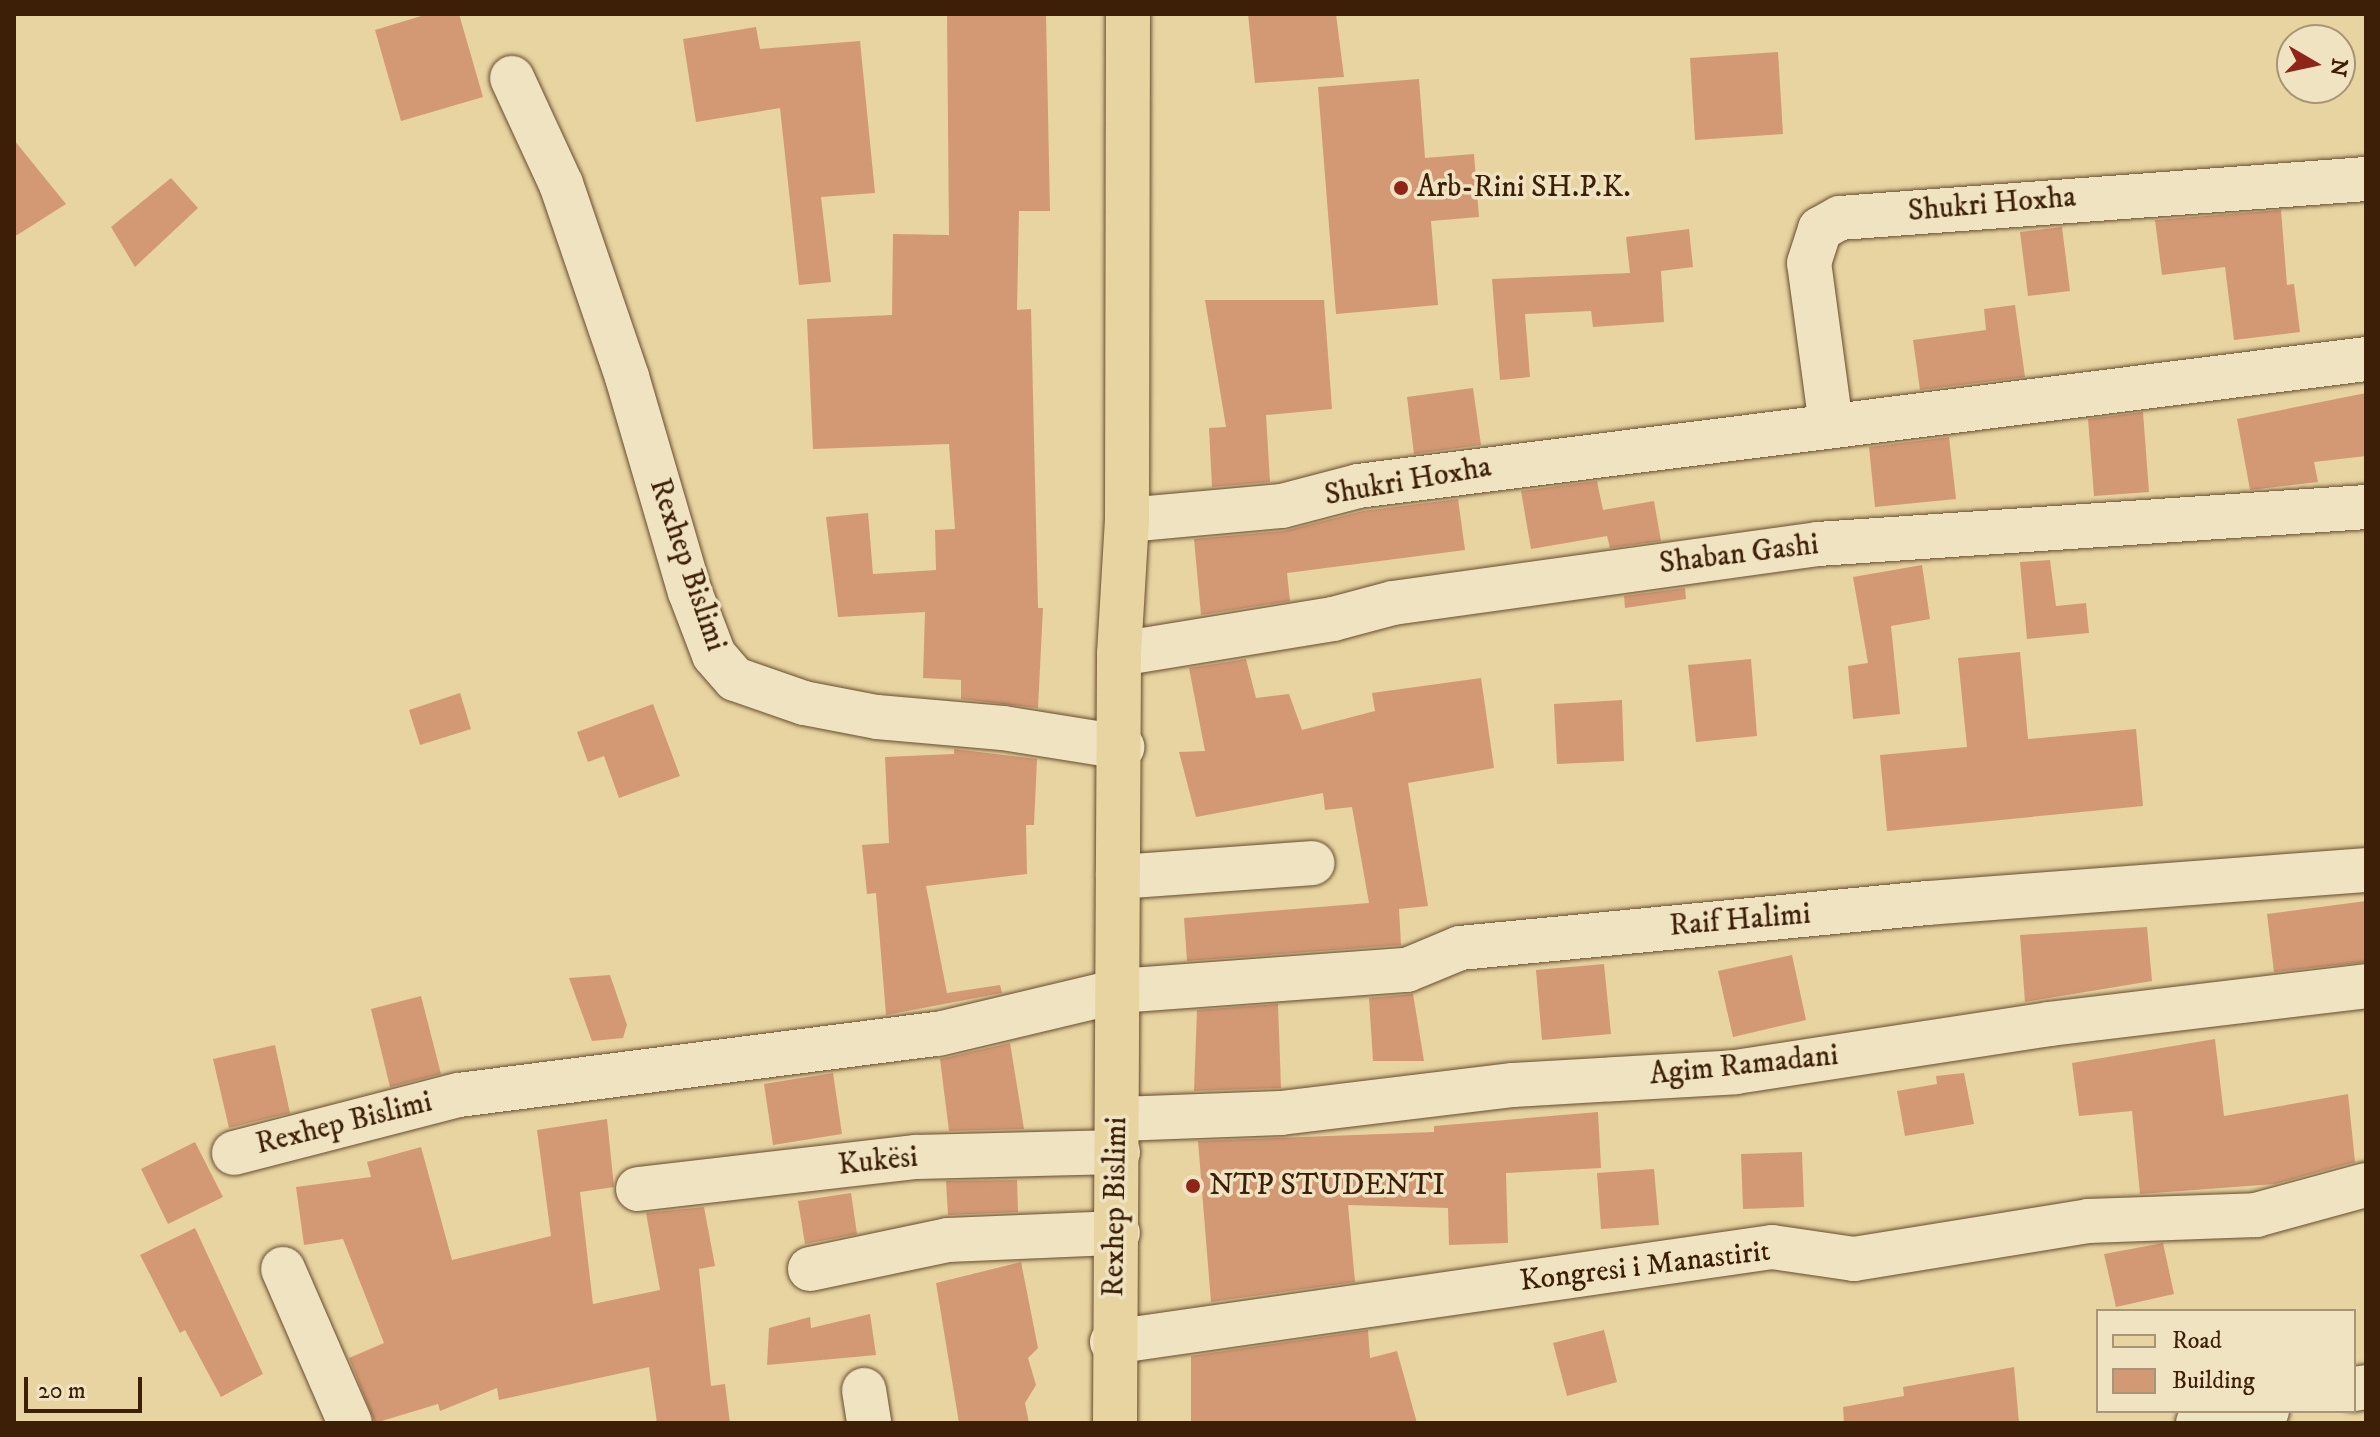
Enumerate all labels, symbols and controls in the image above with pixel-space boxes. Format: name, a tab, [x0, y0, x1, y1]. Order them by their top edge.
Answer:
north arrow	[2276, 24, 2356, 104]
text: N	[2323, 56, 2353, 79]
place label: Arb-Rini SH.P.K.	[1417, 170, 1630, 206]
marker: Arb-Rini SH.P.K.	[1392, 179, 1410, 197]
street label: Shukri Hoxha	[1907, 180, 2077, 230]
street label: Shukri Hoxha	[1322, 450, 1494, 514]
street label: Rexhep Bislimi	[641, 474, 733, 656]
street label: Shaban Gashi	[1657, 527, 1821, 583]
street label: Raif Halimi	[1668, 897, 1812, 945]
street label: Agim Ramadani	[1648, 1038, 1840, 1094]
street label: Rexhep Bislimi	[252, 1085, 436, 1163]
street label: Rexhep Bislimi	[1096, 1117, 1136, 1297]
street label: Kukësi	[836, 1140, 920, 1184]
place label: NTP STUDENTI	[1209, 1168, 1445, 1204]
marker: NTP STUDENTI	[1184, 1177, 1202, 1195]
street label: Kongresi i Manastirit	[1518, 1234, 1772, 1300]
legend	[2096, 1309, 2356, 1413]
text: Road	[2172, 1326, 2222, 1356]
scale bar	[28, 1361, 146, 1411]
text: Building	[2172, 1366, 2255, 1396]
text: 20 m	[38, 1376, 86, 1406]

